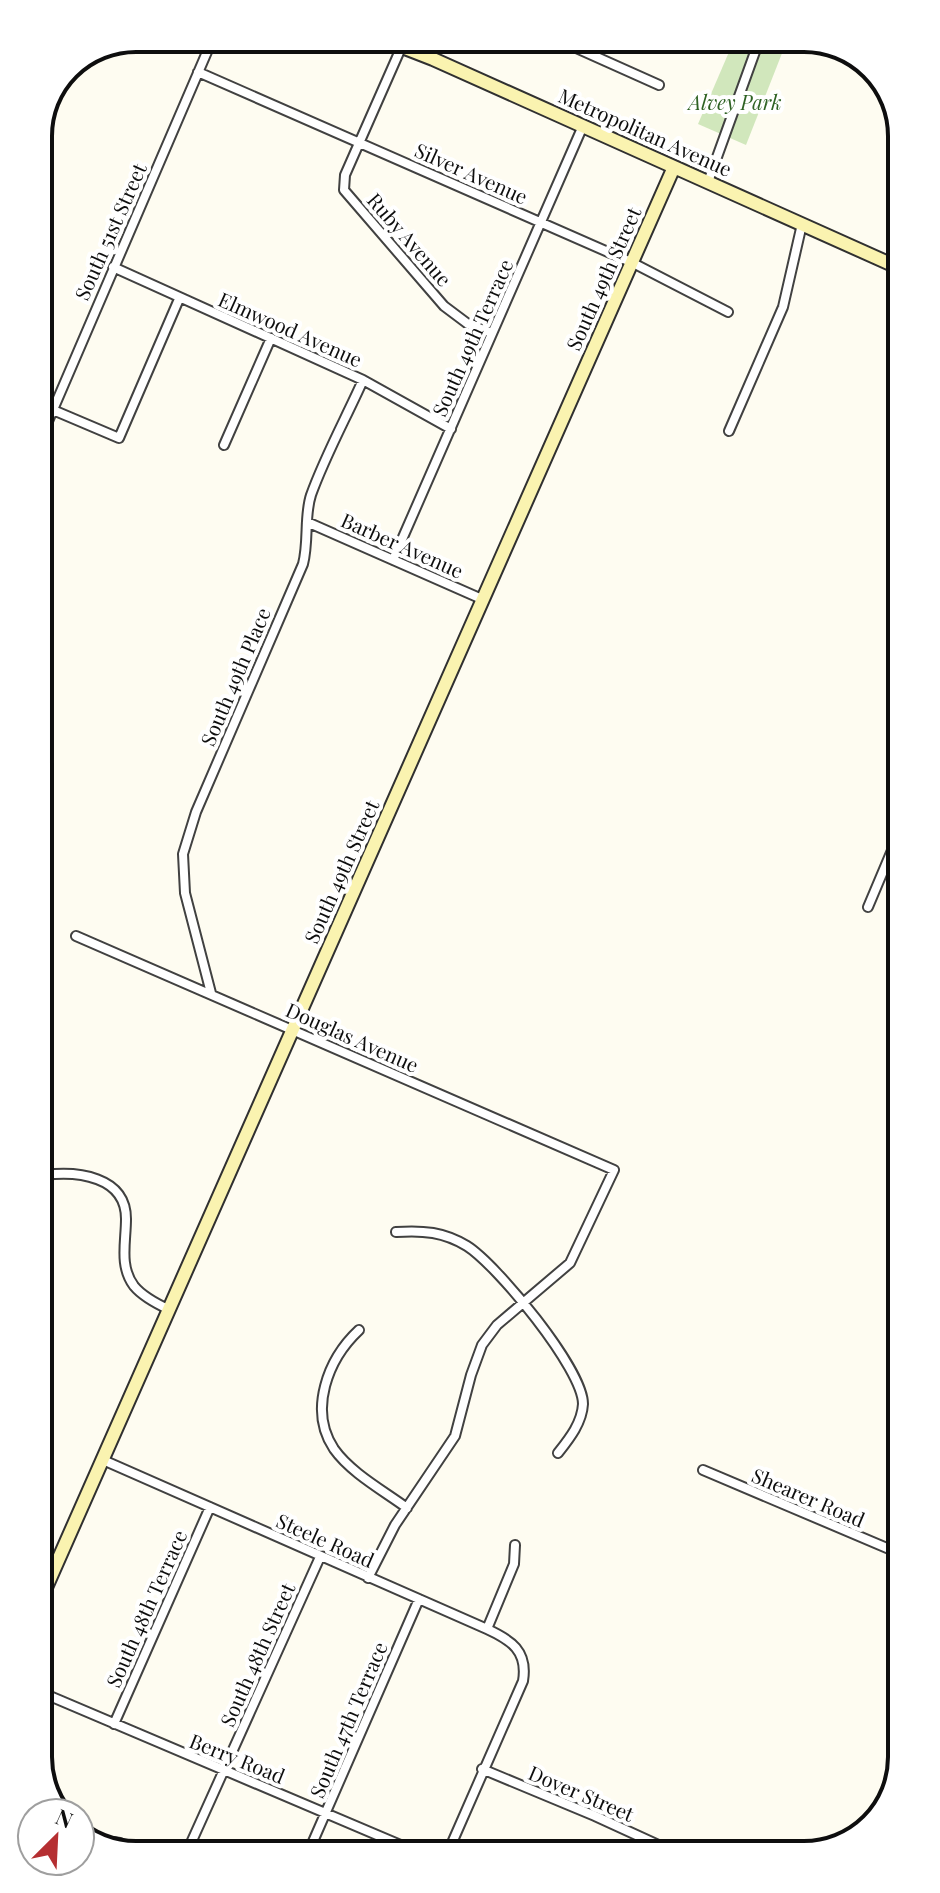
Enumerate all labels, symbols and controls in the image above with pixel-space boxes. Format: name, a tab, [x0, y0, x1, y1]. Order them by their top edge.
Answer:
street label: Metropolitan Avenue	[555, 81, 737, 182]
park label: Alvey Park	[687, 88, 781, 115]
street label: Silver Avenue	[411, 136, 532, 210]
street label: South 51st Street	[67, 158, 152, 304]
street label: Ruby Avenue	[362, 187, 458, 291]
street label: South 49th Street	[559, 202, 647, 354]
street label: South 49th Terrace	[425, 254, 518, 420]
street label: Elmwood Avenue	[215, 285, 367, 372]
street label: Barber Avenue	[337, 506, 468, 584]
street label: South 49th Place	[193, 603, 276, 750]
street label: South 49th Street	[297, 795, 385, 947]
street label: Douglas Avenue	[282, 995, 423, 1078]
street label: Shearer Road	[748, 1461, 870, 1533]
street label: Steele Road	[273, 1506, 379, 1573]
street label: South 48th Terrace	[99, 1525, 192, 1691]
street label: South 48th Street	[213, 1577, 301, 1730]
street label: South 47th Terrace	[303, 1637, 393, 1802]
street label: Berry Road	[186, 1726, 290, 1789]
street label: Dover Street	[525, 1758, 639, 1827]
north arrow	[16, 1797, 96, 1877]
text: N	[51, 1801, 78, 1835]

